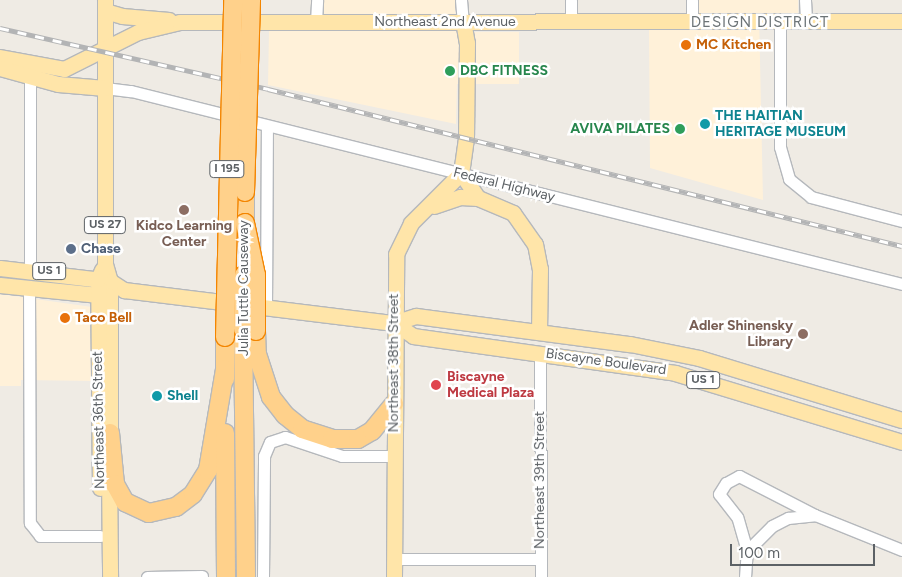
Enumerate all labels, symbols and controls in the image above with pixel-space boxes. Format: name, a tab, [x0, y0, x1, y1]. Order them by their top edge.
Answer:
street label: Northeast 2nd Avenue	[374, 14, 516, 30]
district label: DESIGN DISTRICT	[689, 14, 831, 32]
place label: MC Kitchen	[696, 37, 771, 53]
marker: MC Kitchen	[680, 39, 692, 51]
place label: DBC FITNESS	[460, 63, 548, 79]
marker: DBC FITNESS	[444, 65, 456, 77]
place label: THE HAITIAN HERITAGE MUSEUM	[715, 108, 846, 140]
marker: THE HAITIAN HERITAGE MUSEUM	[699, 118, 711, 130]
place label: AVIVA PILATES	[570, 121, 670, 137]
marker: AVIVA PILATES	[674, 123, 686, 135]
road number: I 195	[208, 160, 246, 178]
street label: Federal Highway	[451, 164, 557, 206]
marker: Kidco Learning Center	[178, 204, 190, 216]
road number: US 27	[84, 216, 126, 234]
place label: Kidco Learning Center	[136, 218, 232, 250]
street label: Julia Tuttle Causeway	[236, 220, 252, 356]
place label: Chase	[81, 241, 121, 257]
marker: Chase	[65, 243, 77, 255]
road number: US 1	[32, 262, 66, 280]
street label: Northeast 38th Street	[386, 294, 402, 432]
place label: Taco Bell	[75, 310, 132, 326]
marker: Taco Bell	[59, 312, 71, 324]
place label: Adler Shinensky Library	[689, 318, 793, 351]
marker: Adler Shinensky Library	[797, 328, 809, 340]
street label: Biscayne Boulevard	[545, 345, 667, 379]
street label: Northeast 36th Street	[89, 351, 109, 489]
place label: Biscayne Medical Plaza	[447, 369, 534, 402]
road number: US 1	[686, 370, 720, 390]
marker: Biscayne Medical Plaza	[429, 378, 443, 392]
place label: Shell	[167, 388, 198, 404]
marker: Shell	[151, 390, 163, 402]
street label: Northeast 39th Street	[532, 411, 548, 549]
scale bar	[732, 534, 877, 566]
text: 100 m	[738, 544, 780, 562]

